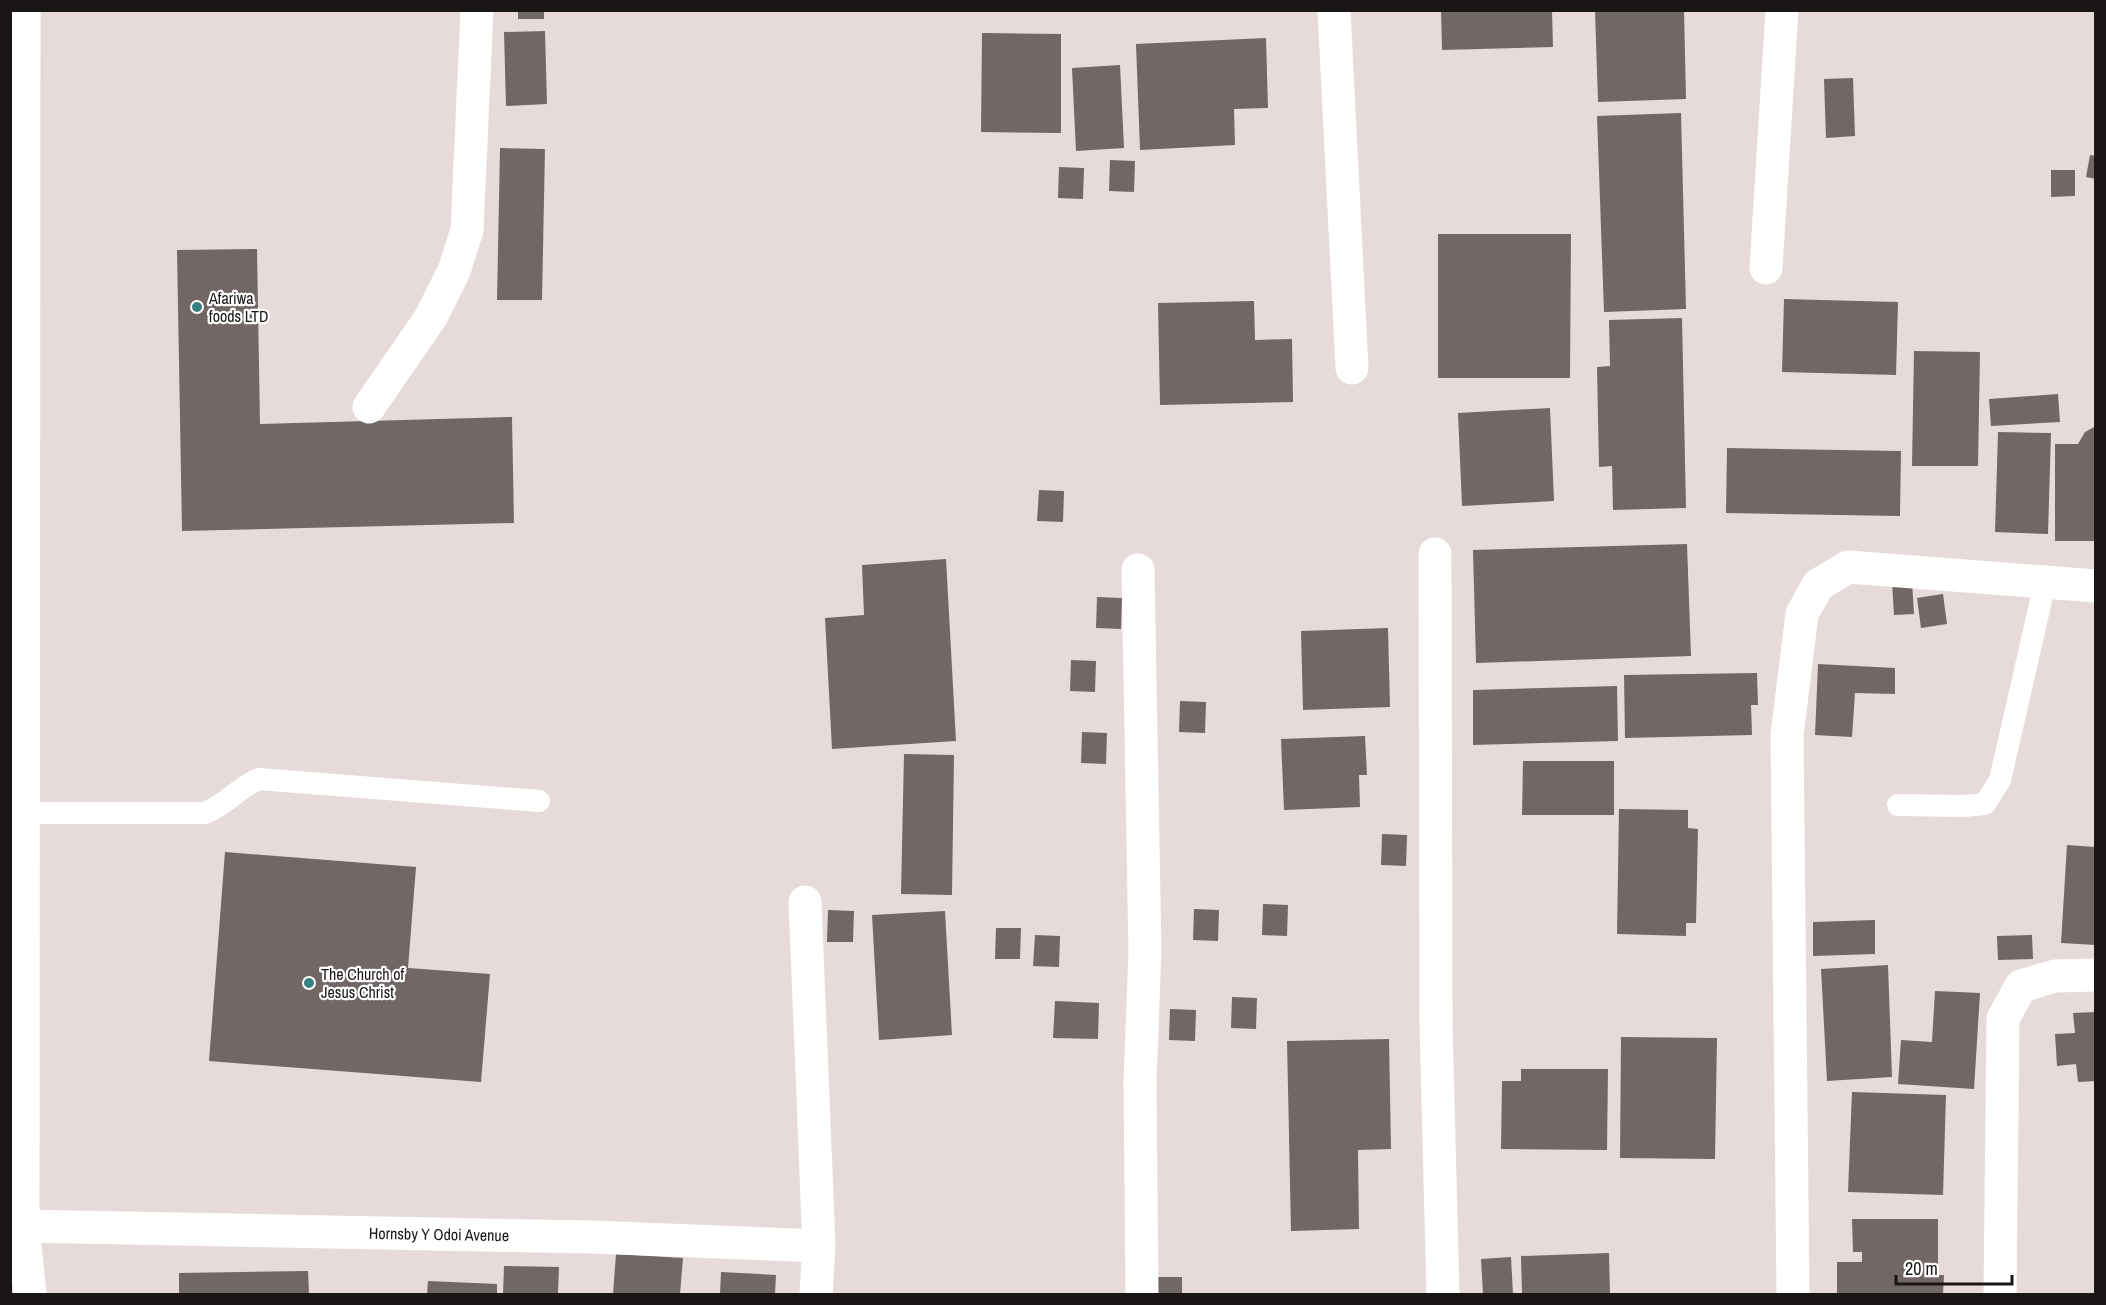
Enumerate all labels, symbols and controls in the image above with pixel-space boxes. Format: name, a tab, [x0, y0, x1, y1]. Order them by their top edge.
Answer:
place label: Afariwa foods LTD	[208, 287, 269, 327]
marker: Afariwa foods LTD	[190, 300, 204, 314]
place label: The Church of Jesus Christ	[321, 963, 404, 1003]
marker: The Church of Jesus Christ	[302, 976, 316, 990]
street label: Hornsby Y Odoi Avenue	[369, 1222, 509, 1246]
scale bar	[1896, 1248, 2012, 1286]
text: 20 m	[1905, 1256, 1938, 1281]

